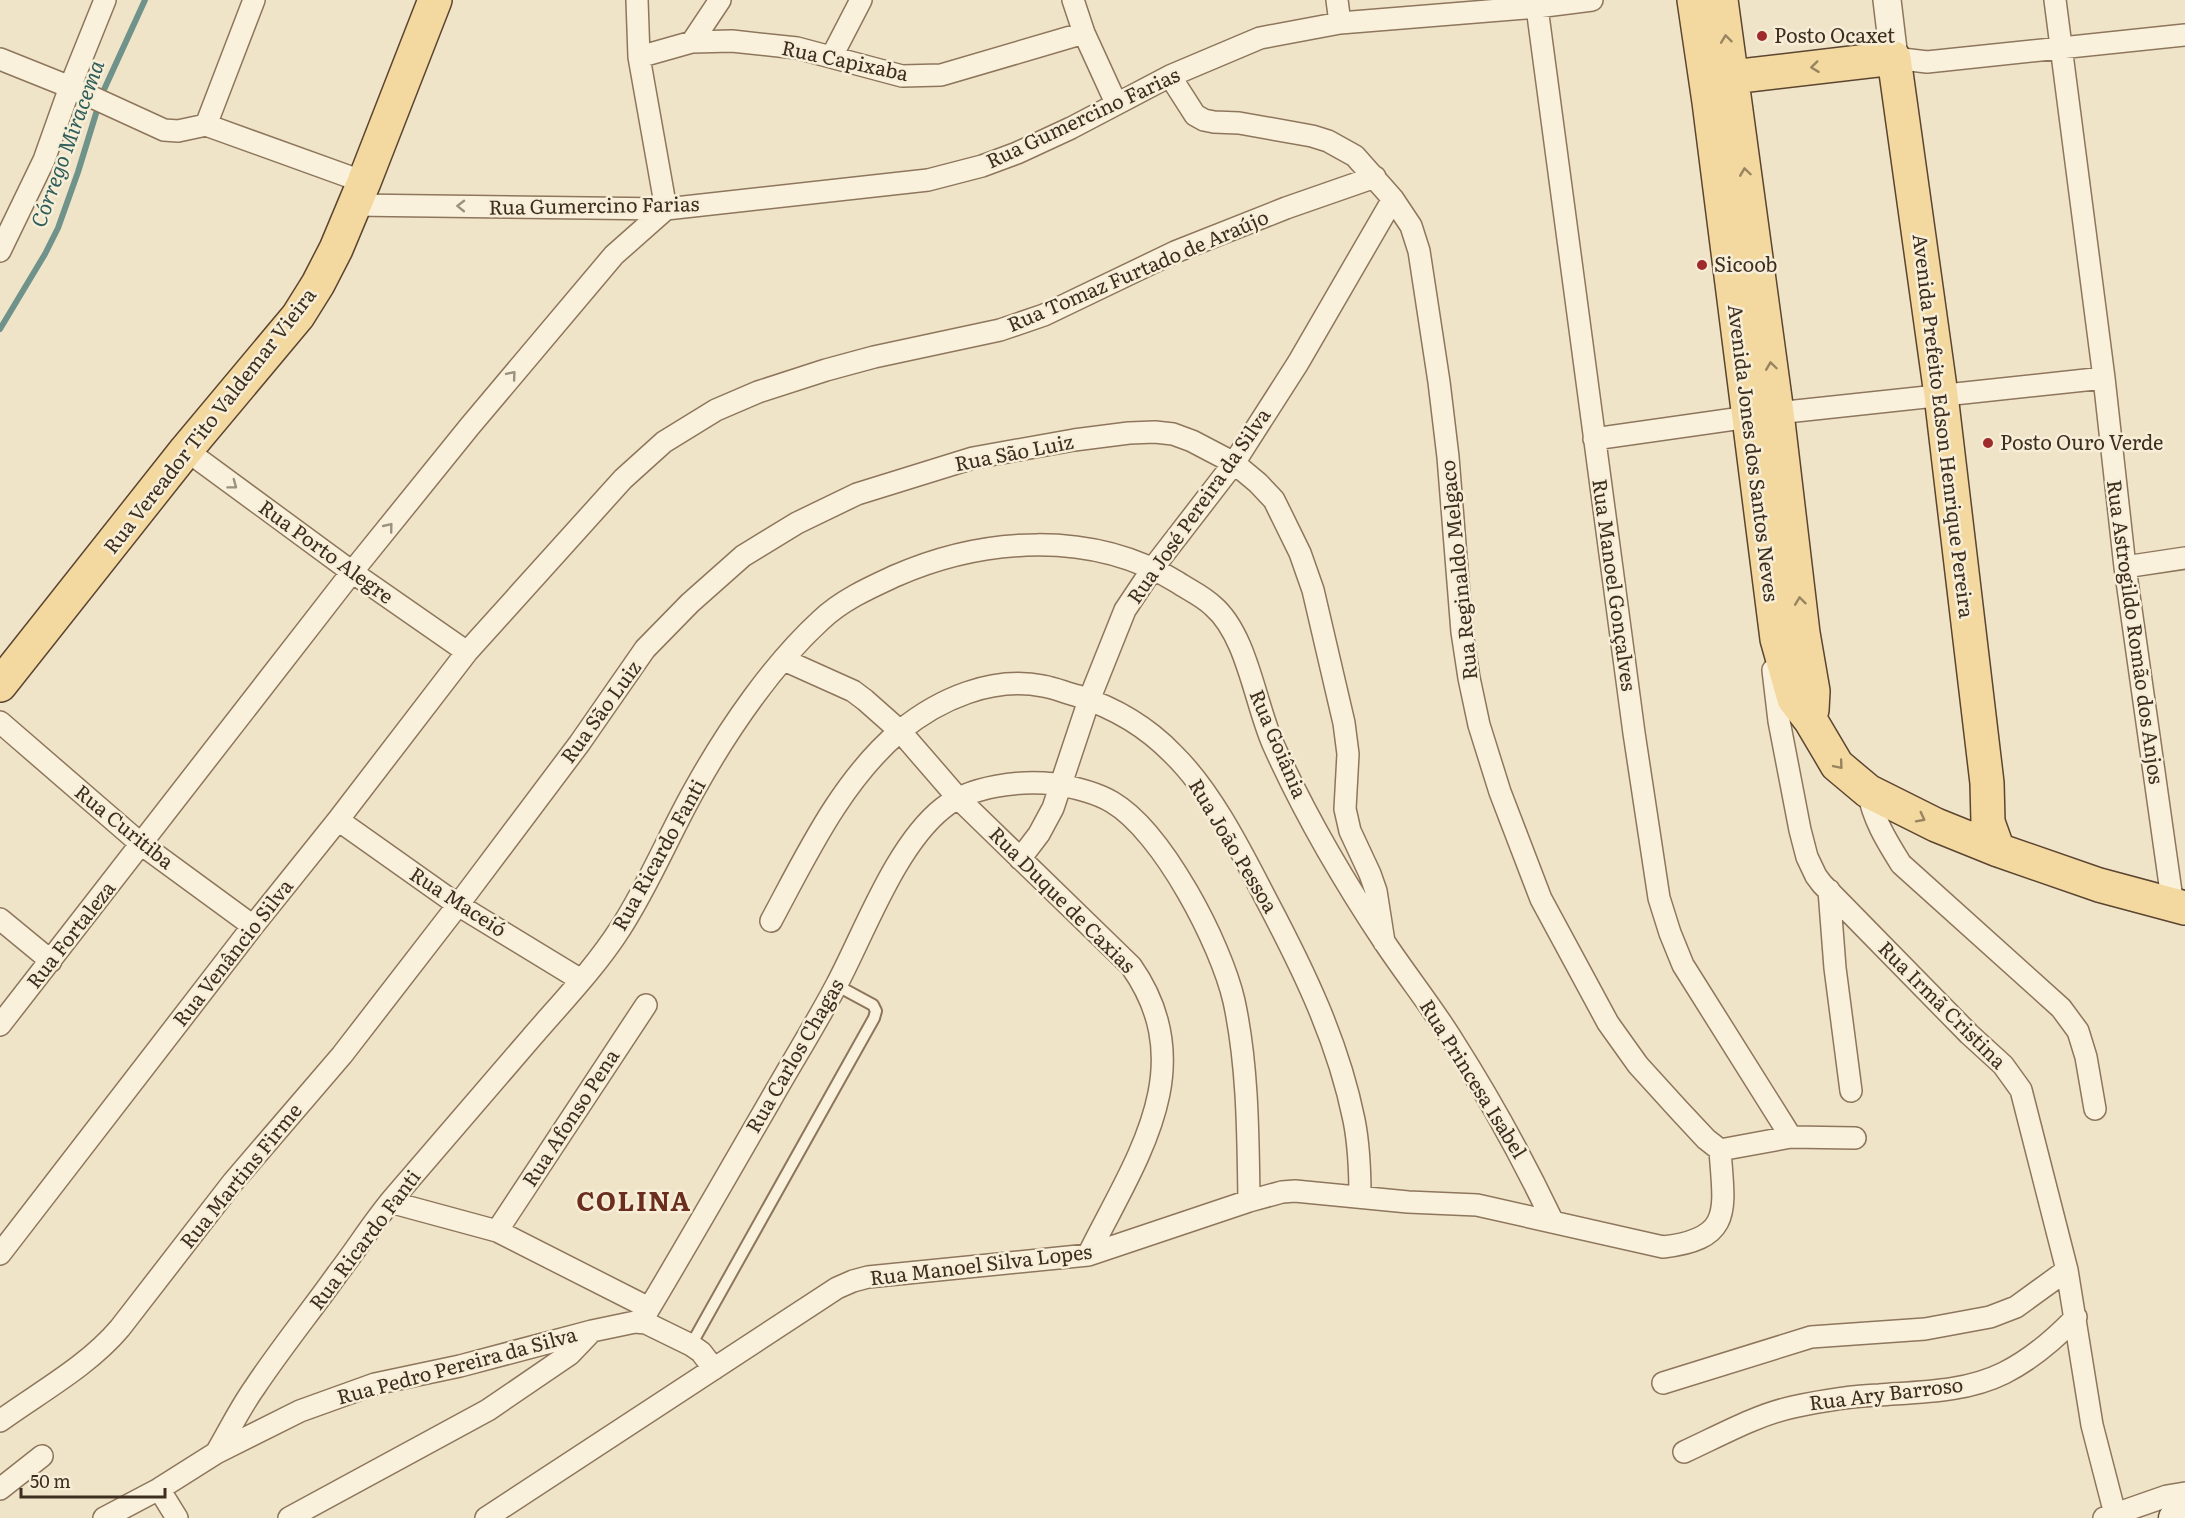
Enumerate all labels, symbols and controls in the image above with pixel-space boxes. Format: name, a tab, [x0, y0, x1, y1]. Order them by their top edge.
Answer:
place label: Posto Ocaxet	[1774, 19, 1895, 49]
marker: Posto Ocaxet	[1755, 29, 1769, 43]
street label: Rua Capixaba	[779, 31, 912, 87]
one-way arrow	[1720, 34, 1733, 43]
water label: Córrego Miracema	[21, 55, 110, 231]
street label: Rua Gumercino Farias	[980, 58, 1184, 174]
one-way arrow	[1811, 61, 1820, 73]
one-way arrow	[1739, 168, 1751, 177]
street label: Rua Gumercino Farias	[488, 187, 700, 221]
one-way arrow	[456, 200, 465, 213]
street label: Rua Tomaz Furtado de Araújo	[1002, 200, 1273, 338]
street label: Avenida Prefeito Edson Henrique Pereira	[1907, 232, 1983, 620]
place label: Sicoob	[1714, 248, 1777, 278]
marker: Sicoob	[1695, 258, 1709, 272]
street label: Rua Vereador Tito Valdemar Vieira	[95, 280, 322, 559]
street label: Avenida Jones dos Santos Neves	[1722, 302, 1788, 603]
one-way arrow	[1765, 361, 1777, 370]
one-way arrow	[505, 371, 516, 382]
street label: Rua José Pereira da Silva	[1118, 401, 1277, 609]
street label: Rua São Luiz	[952, 425, 1076, 477]
place label: Posto Ouro Verde	[2000, 426, 2164, 456]
marker: Posto Ouro Verde	[1981, 436, 1995, 450]
street label: Rua Reginaldo Melgaco	[1431, 459, 1483, 682]
street label: Rua Manoel Gonçalves	[1586, 477, 1646, 693]
one-way arrow	[227, 478, 238, 489]
street label: Rua Astrogildo Romão dos Anjos	[2101, 478, 2173, 786]
street label: Rua Porto Alegre	[254, 491, 401, 610]
one-way arrow	[382, 523, 393, 534]
one-way arrow	[1794, 596, 1806, 605]
street label: Rua São Luiz	[552, 653, 647, 768]
street label: Rua Goiânia	[1243, 684, 1316, 803]
one-way arrow	[1832, 758, 1843, 769]
street label: Rua Ricardo Fanti	[603, 772, 712, 935]
street label: Rua João Pessoa	[1183, 772, 1287, 918]
street label: Rua Curitiba	[69, 776, 182, 875]
one-way arrow	[1914, 810, 1925, 822]
street label: Rua Duque de Caxias	[983, 819, 1143, 979]
street label: Rua Maceió	[405, 858, 513, 943]
street label: Rua Venâncio Silva	[164, 871, 299, 1032]
street label: Rua Fortaleza	[18, 873, 121, 994]
street label: Rua Irmã Cristina	[1872, 933, 2014, 1075]
street label: Rua Carlos Chagas	[737, 972, 850, 1138]
street label: Rua Princesa Isabel	[1414, 993, 1536, 1163]
street label: Rua Afonso Pena	[513, 1042, 625, 1192]
street label: Rua Martins Firme	[171, 1096, 308, 1254]
street label: Rua Ricardo Fanti	[300, 1162, 427, 1315]
district label: COLINA	[576, 1180, 692, 1219]
street label: Rua Manoel Silva Lopes	[868, 1235, 1094, 1292]
street label: Rua Pedro Pereira da Silva	[333, 1318, 580, 1411]
street label: Rua Ary Barroso	[1807, 1368, 1965, 1416]
scale bar	[21, 1461, 165, 1499]
text: 50 m	[30, 1467, 71, 1494]

